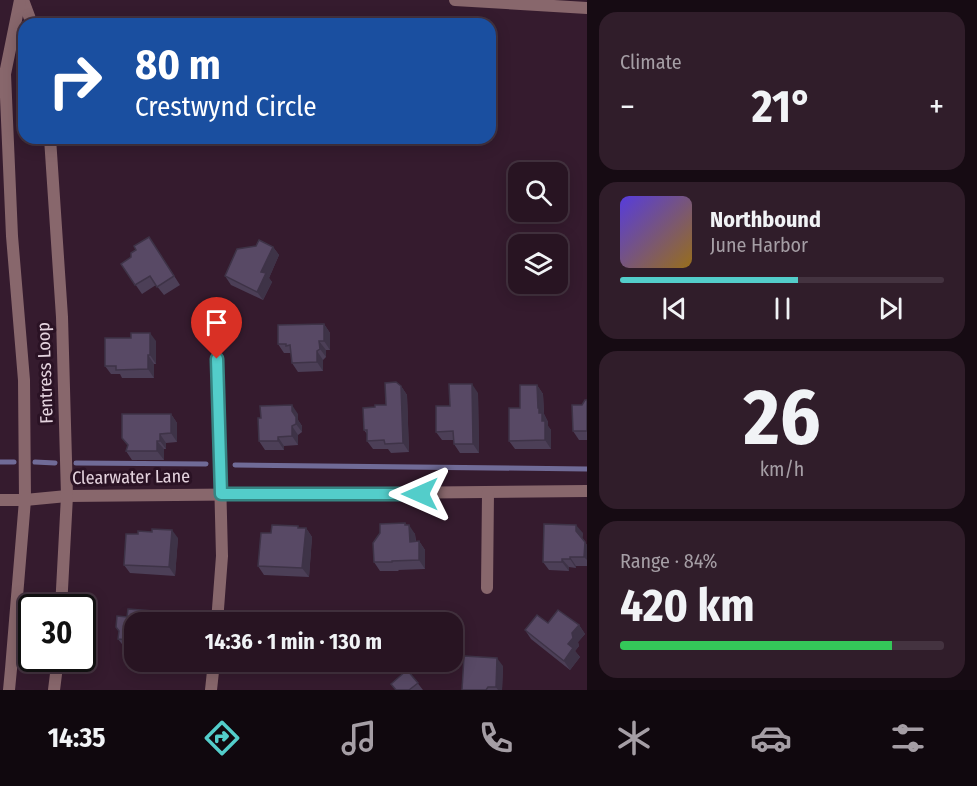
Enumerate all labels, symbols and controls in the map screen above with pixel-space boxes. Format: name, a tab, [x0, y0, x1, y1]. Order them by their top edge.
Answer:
text: 80 m	[135, 40, 221, 90]
icon: right	[36, 42, 114, 120]
text: Climate	[620, 50, 682, 74]
text: 21°	[752, 80, 812, 134]
text: −	[620, 87, 635, 127]
text: +	[929, 87, 944, 127]
text: Crestwynd Circle	[135, 91, 317, 123]
map controls	[508, 162, 568, 294]
button: search	[508, 162, 568, 222]
text: Northbound	[710, 206, 821, 233]
text: June Harbor	[710, 233, 808, 257]
button: layers	[508, 234, 568, 294]
icon: previous	[658, 292, 691, 325]
icon: pause	[766, 292, 799, 325]
icon: next	[874, 292, 907, 325]
pin	[191, 297, 242, 359]
icon: arrive	[200, 306, 233, 339]
street label: Fentress Loop	[32, 322, 58, 424]
text: 26	[744, 371, 820, 465]
text: km/h	[760, 457, 804, 481]
position arrow	[388, 462, 452, 526]
street label: Clearwater Lane	[72, 465, 190, 489]
text: Range · 84%	[620, 549, 717, 573]
text: 420 km	[620, 579, 755, 633]
speed limit sign: 30	[18, 594, 96, 672]
text: 14:36 · 1 min · 130 m	[205, 628, 382, 655]
icon: directions	[201, 717, 243, 759]
icon: music	[338, 717, 380, 759]
icon: phone	[475, 717, 517, 759]
icon: climate	[613, 717, 655, 759]
icon: car	[750, 717, 792, 759]
icon: filters	[887, 717, 929, 759]
text: 14:35	[48, 722, 106, 754]

